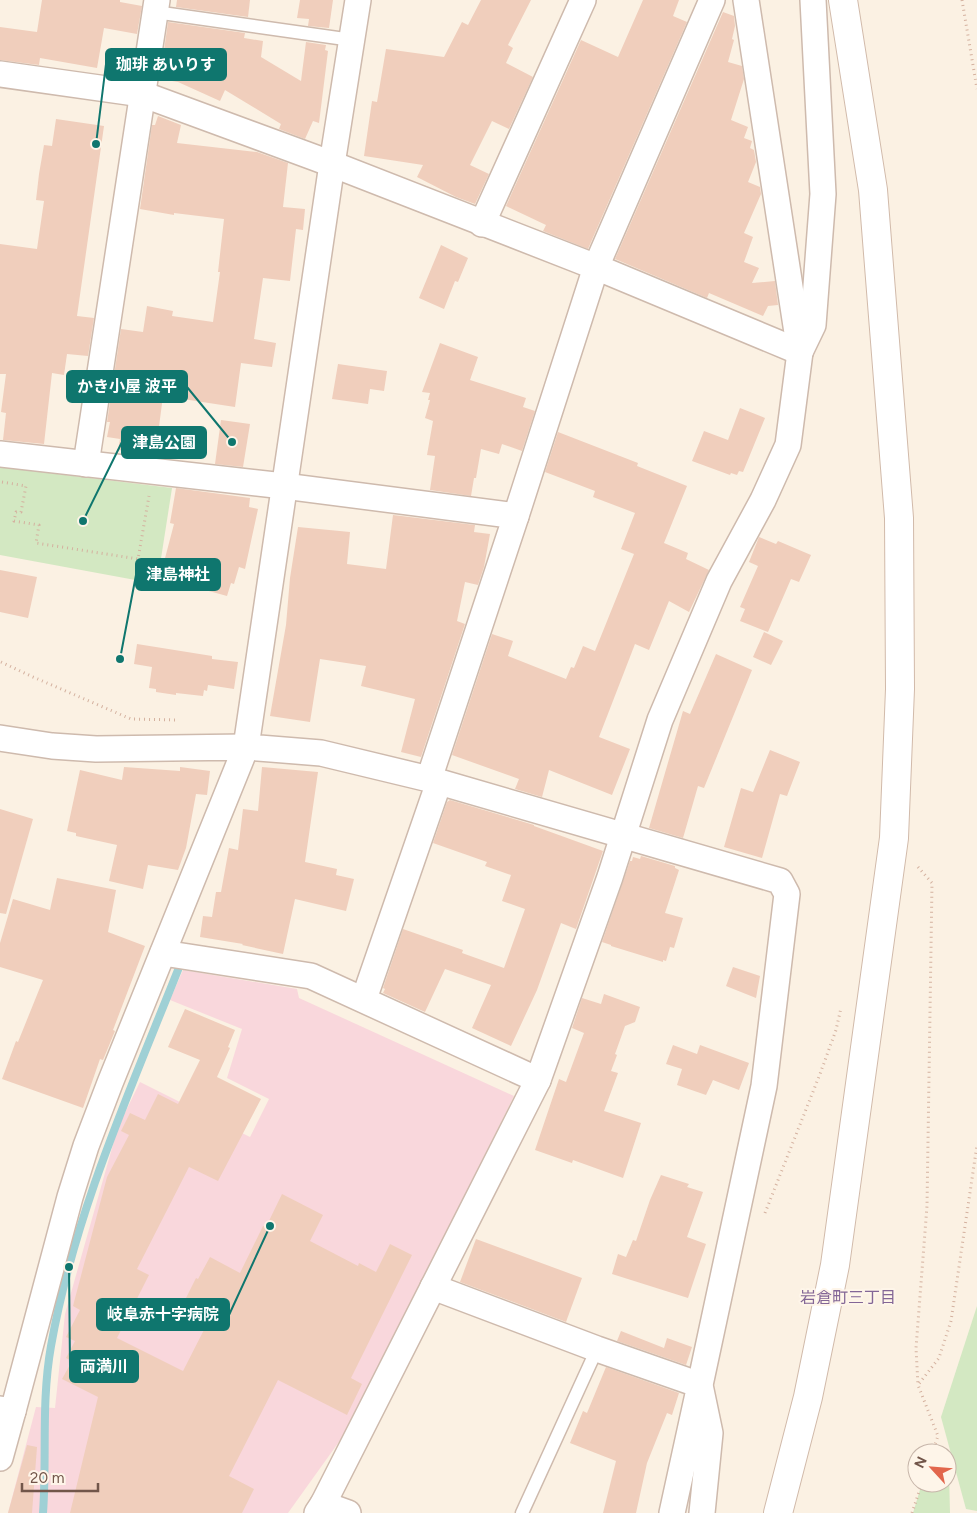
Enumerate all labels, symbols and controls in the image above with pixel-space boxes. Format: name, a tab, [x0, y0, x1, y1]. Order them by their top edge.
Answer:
callout: 珈琲 あいりす	[106, 49, 226, 80]
text: 珈琲 あいりす	[116, 55, 216, 74]
callout: かき小屋 波平	[67, 371, 187, 402]
text: かき小屋 波平	[77, 377, 177, 396]
callout: 津島公園	[122, 427, 206, 458]
text: 津島公園	[132, 433, 196, 452]
callout: 津島神社	[136, 559, 220, 590]
text: 津島神社	[146, 565, 210, 584]
district label: 岩倉町三丁目	[800, 1288, 896, 1307]
callout: 岐阜赤十字病院	[97, 1299, 229, 1330]
text: 岐阜赤十字病院	[107, 1305, 219, 1324]
callout: 両満川	[70, 1351, 138, 1382]
text: 両満川	[80, 1357, 128, 1376]
north arrow	[907, 1443, 957, 1493]
text: N	[911, 1454, 931, 1471]
scale bar	[22, 1460, 99, 1492]
text: 20 m	[30, 1469, 64, 1487]

